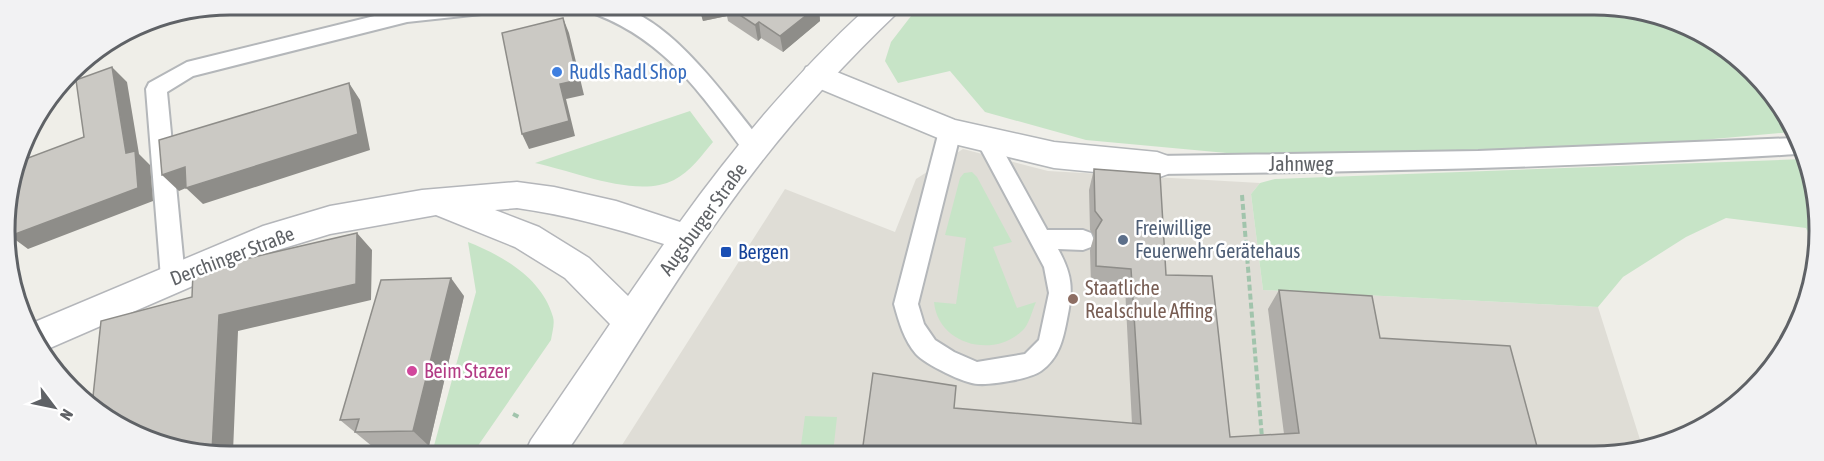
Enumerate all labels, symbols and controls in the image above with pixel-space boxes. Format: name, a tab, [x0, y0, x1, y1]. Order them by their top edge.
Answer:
place label: Rudls Radl Shop	[569, 60, 687, 83]
marker: Rudls Radl Shop	[550, 65, 564, 79]
street label: Jahnweg	[1269, 152, 1334, 175]
street label: Augsburger Straße	[654, 158, 751, 279]
place label: Freiwillige Feuerwehr Gerätehaus	[1135, 216, 1300, 262]
street label: Derchinger Straße	[167, 221, 297, 290]
marker: Freiwillige Feuerwehr Gerätehaus	[1116, 233, 1130, 247]
place label: Bergen	[738, 240, 789, 263]
marker: Bergen	[719, 245, 733, 259]
place label: Staatliche Realschule Affing	[1085, 276, 1213, 322]
marker: Staatliche Realschule Affing	[1066, 292, 1080, 306]
place label: Beim Stazer	[424, 359, 511, 382]
marker: Beim Stazer	[405, 364, 419, 378]
north arrow	[24, 377, 84, 437]
text: N	[57, 406, 77, 424]

